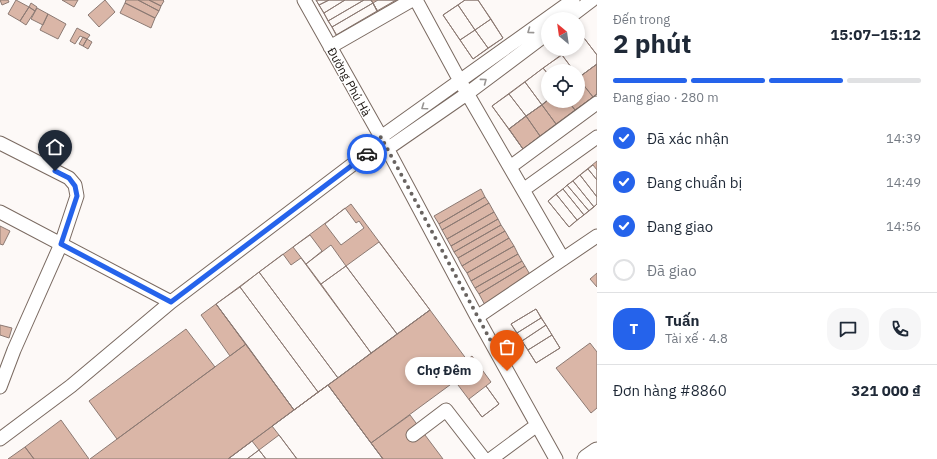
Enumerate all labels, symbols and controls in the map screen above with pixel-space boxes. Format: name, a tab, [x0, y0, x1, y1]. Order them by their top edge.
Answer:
text: Đến trong	[613, 11, 670, 28]
north arrow	[541, 12, 585, 56]
map controls	[541, 12, 585, 108]
text: 15:07–15:12	[830, 25, 921, 44]
one-way arrow	[527, 26, 534, 33]
text: 2 phút	[613, 26, 692, 60]
street label: Đường Phú Hà	[324, 45, 375, 119]
button: locate	[541, 64, 585, 108]
one-way arrow	[480, 79, 487, 86]
text: Đang giao · 280 m	[613, 89, 719, 106]
one-way arrow	[421, 102, 428, 110]
icon: check	[613, 127, 635, 149]
text: Đã xác nhận	[647, 129, 729, 148]
pin	[38, 130, 72, 171]
text: 14:39	[886, 130, 921, 147]
courier	[347, 134, 387, 174]
icon: home	[44, 136, 66, 158]
icon: car	[356, 143, 378, 165]
icon: check	[613, 171, 635, 193]
text: Đang chuẩn bị	[647, 173, 742, 192]
text: 14:49	[886, 174, 921, 191]
icon: check	[613, 215, 635, 237]
text: Đang giao	[647, 217, 713, 236]
text: 14:56	[886, 218, 921, 235]
text: Đã giao	[647, 261, 697, 280]
button: chat	[827, 308, 869, 350]
button: phone	[879, 308, 921, 350]
text: Tuấn	[665, 311, 700, 330]
text: T	[630, 319, 638, 338]
pin	[490, 330, 524, 371]
text: Tài xế · 4.8	[665, 330, 728, 347]
icon: bag	[496, 336, 518, 358]
callout: Chợ Đêm	[405, 357, 483, 385]
text: Chợ Đêm	[417, 362, 471, 379]
text: Đơn hàng #8860	[613, 381, 727, 400]
text: 321 000 ₫	[851, 381, 921, 400]

